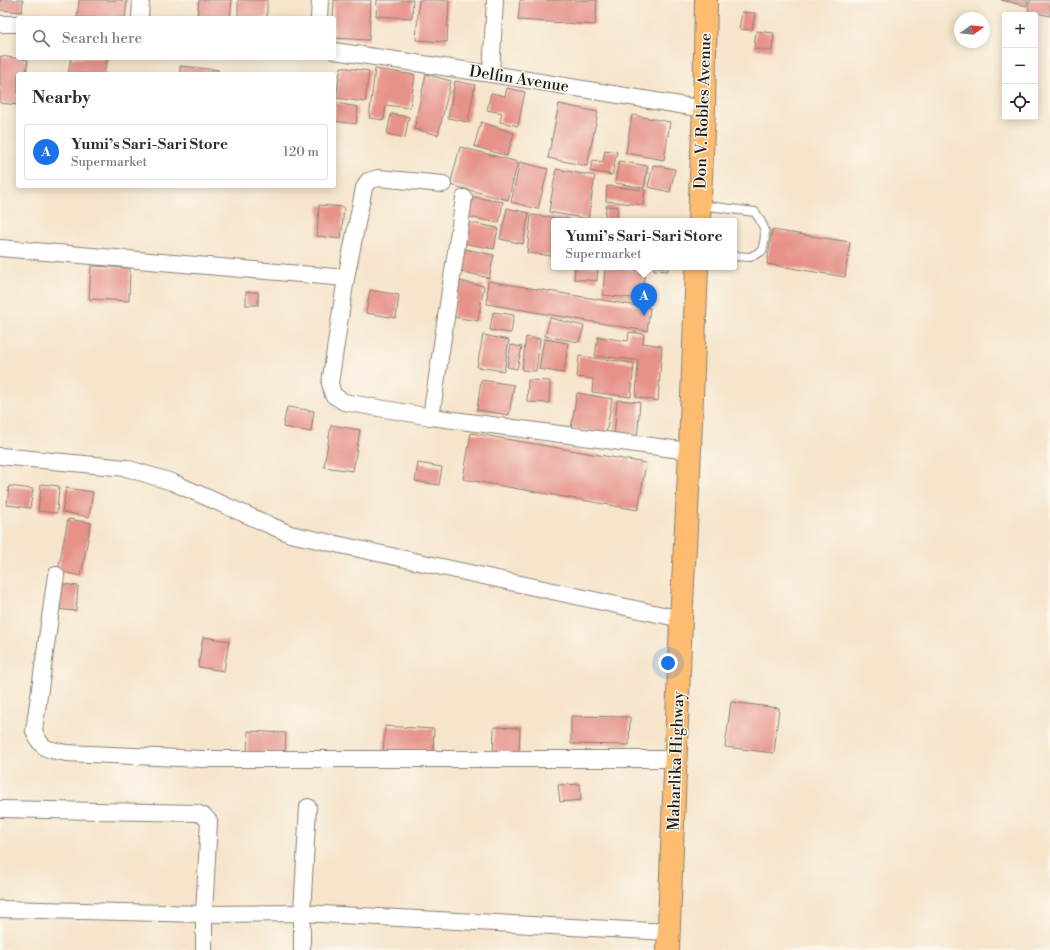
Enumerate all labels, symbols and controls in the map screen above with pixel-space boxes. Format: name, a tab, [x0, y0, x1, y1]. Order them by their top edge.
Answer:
north arrow	[954, 12, 990, 48]
map controls	[1002, 12, 1038, 120]
button: +	[1002, 12, 1038, 48]
search box	[16, 16, 336, 60]
icon: search	[30, 27, 52, 49]
text: Search here	[62, 29, 142, 48]
street label: Don V. Robles Avenue	[690, 33, 716, 189]
button: −	[1002, 48, 1038, 84]
street label: Delfin Avenue	[468, 61, 570, 97]
button: locate	[1002, 84, 1038, 120]
text: Nearby	[32, 87, 91, 109]
text: Yumi’s Sari-Sari Store	[71, 135, 228, 154]
text: A	[41, 144, 51, 160]
text: 120 m	[283, 144, 319, 160]
text: Supermarket	[71, 154, 147, 170]
popup	[551, 218, 737, 270]
text: Yumi’s Sari-Sari Store	[565, 227, 723, 246]
text: Supermarket	[565, 246, 642, 262]
pin: A	[631, 283, 657, 316]
your location	[658, 653, 678, 673]
street label: Maharlika Highway	[664, 691, 688, 831]

